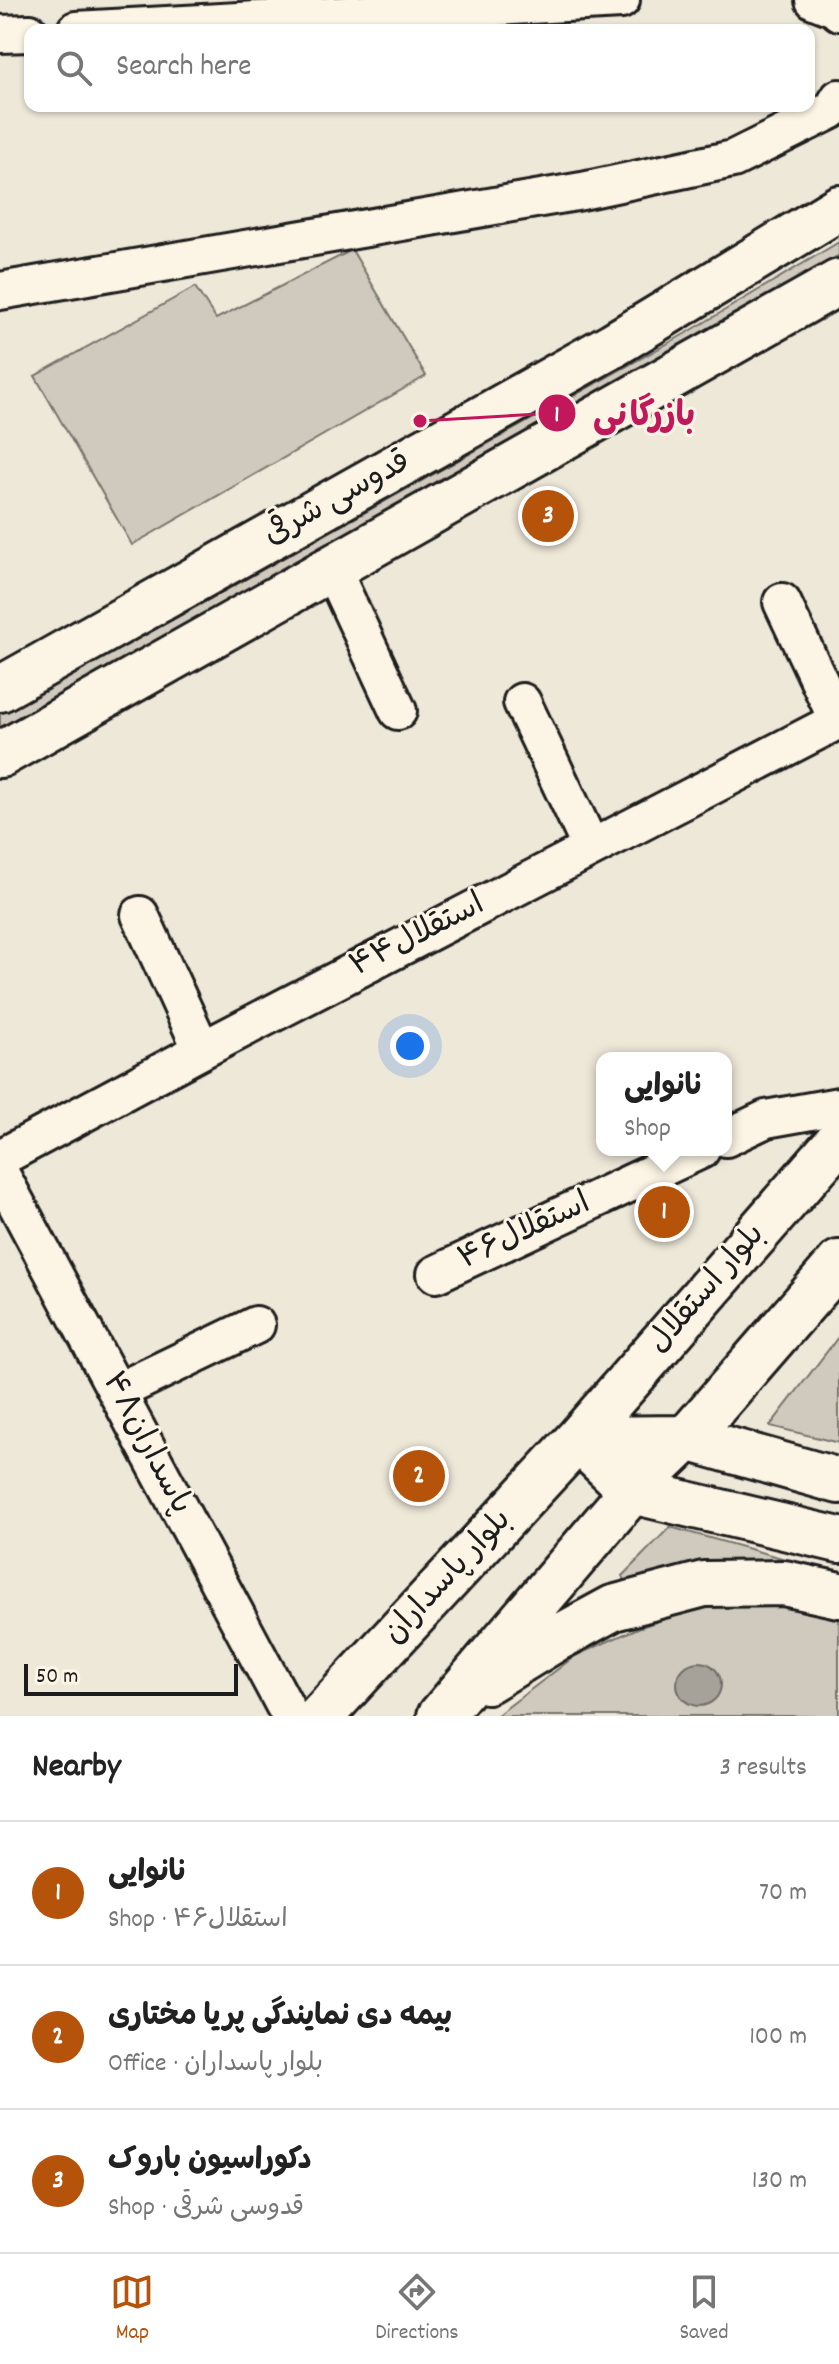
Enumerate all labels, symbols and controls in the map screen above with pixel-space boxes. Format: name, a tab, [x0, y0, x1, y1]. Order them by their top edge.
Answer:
search box	[24, 24, 815, 112]
icon: search	[52, 46, 96, 90]
text: Search here	[116, 47, 252, 90]
callout: بازرگانی	[537, 384, 711, 442]
text: بازرگانی	[593, 392, 695, 443]
text: 1	[554, 399, 560, 433]
street label: قدوسی شرقی	[256, 440, 420, 559]
pin: 3	[522, 486, 574, 546]
street label: استقلال۴۴	[343, 883, 493, 991]
your location	[390, 1026, 430, 1066]
popup	[596, 1052, 732, 1156]
text: نانوایی	[624, 1067, 704, 1110]
text: Shop	[624, 1111, 671, 1148]
street label: استقلال۴۶	[451, 1182, 599, 1284]
pin: 1	[638, 1182, 690, 1242]
street label: بلوار استقلال	[638, 1215, 778, 1365]
street label: پاسداران۴۸	[88, 1364, 202, 1524]
pin: 2	[393, 1446, 445, 1506]
street label: بلوار پاسداران	[374, 1500, 524, 1656]
scale bar	[24, 1660, 238, 1696]
text: 50 m	[36, 1662, 78, 1693]
text: Nearby	[32, 1744, 121, 1793]
text: 3 results	[720, 1750, 807, 1787]
text: نانوایی	[108, 1853, 188, 1896]
text: 1	[55, 1875, 61, 1912]
text: 70 m	[759, 1875, 807, 1912]
text: Shop · استقلال۴۶	[108, 1902, 288, 1939]
text: بیمه دی نمایندگی پریا مختاری	[108, 1997, 452, 2040]
text: 2	[52, 2019, 64, 2056]
text: 100 m	[749, 2019, 807, 2056]
text: Office · بلوار پاسداران	[108, 2046, 323, 2083]
text: دکوراسیون باروک	[108, 2141, 312, 2184]
text: 3	[52, 2163, 64, 2200]
text: 130 m	[752, 2163, 807, 2200]
text: Shop · قدوسی شرقی	[108, 2190, 304, 2227]
tab: Map	[110, 2270, 154, 2349]
tab: Directions	[375, 2270, 459, 2349]
tab: Saved	[679, 2270, 729, 2349]

